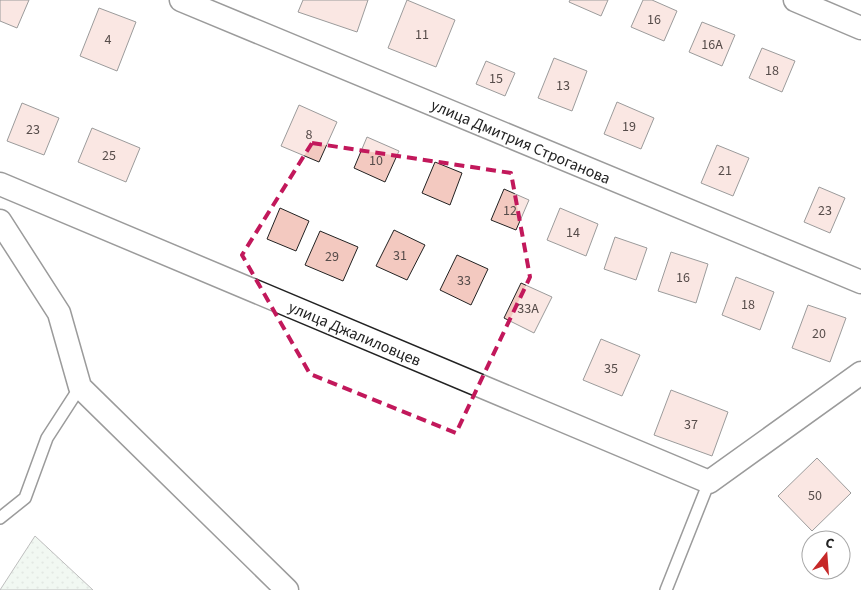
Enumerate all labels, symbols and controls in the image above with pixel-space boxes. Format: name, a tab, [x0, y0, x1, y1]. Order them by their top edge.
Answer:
house number: 16	[647, 10, 661, 30]
house number: 11	[415, 25, 429, 45]
house number: 4	[105, 30, 112, 50]
house number: 16А	[701, 35, 723, 55]
house number: 18	[765, 61, 779, 81]
house number: 15	[489, 69, 503, 89]
house number: 13	[556, 76, 570, 96]
street label: улица Дмитрия Строганова	[428, 94, 614, 190]
house number: 19	[622, 117, 636, 137]
house number: 23	[26, 120, 40, 140]
house number: 8	[306, 125, 313, 145]
house number: 25	[102, 146, 116, 166]
house number: 10	[369, 151, 383, 171]
house number: 21	[718, 161, 732, 181]
house number: 12	[503, 201, 517, 221]
house number: 23	[818, 201, 832, 221]
house number: 14	[566, 223, 580, 243]
house number: 31	[393, 246, 407, 266]
house number: 29	[325, 247, 339, 267]
house number: 16	[676, 268, 690, 288]
house number: 33	[457, 271, 471, 291]
house number: 18	[741, 295, 755, 315]
street label: улица Джалиловцев	[285, 296, 424, 372]
house number: 33А	[517, 299, 539, 319]
house number: 20	[812, 324, 826, 344]
house number: 35	[604, 359, 618, 379]
house number: 37	[684, 415, 698, 435]
house number: 50	[808, 486, 822, 506]
north arrow	[801, 530, 851, 580]
text: С	[823, 533, 836, 554]

